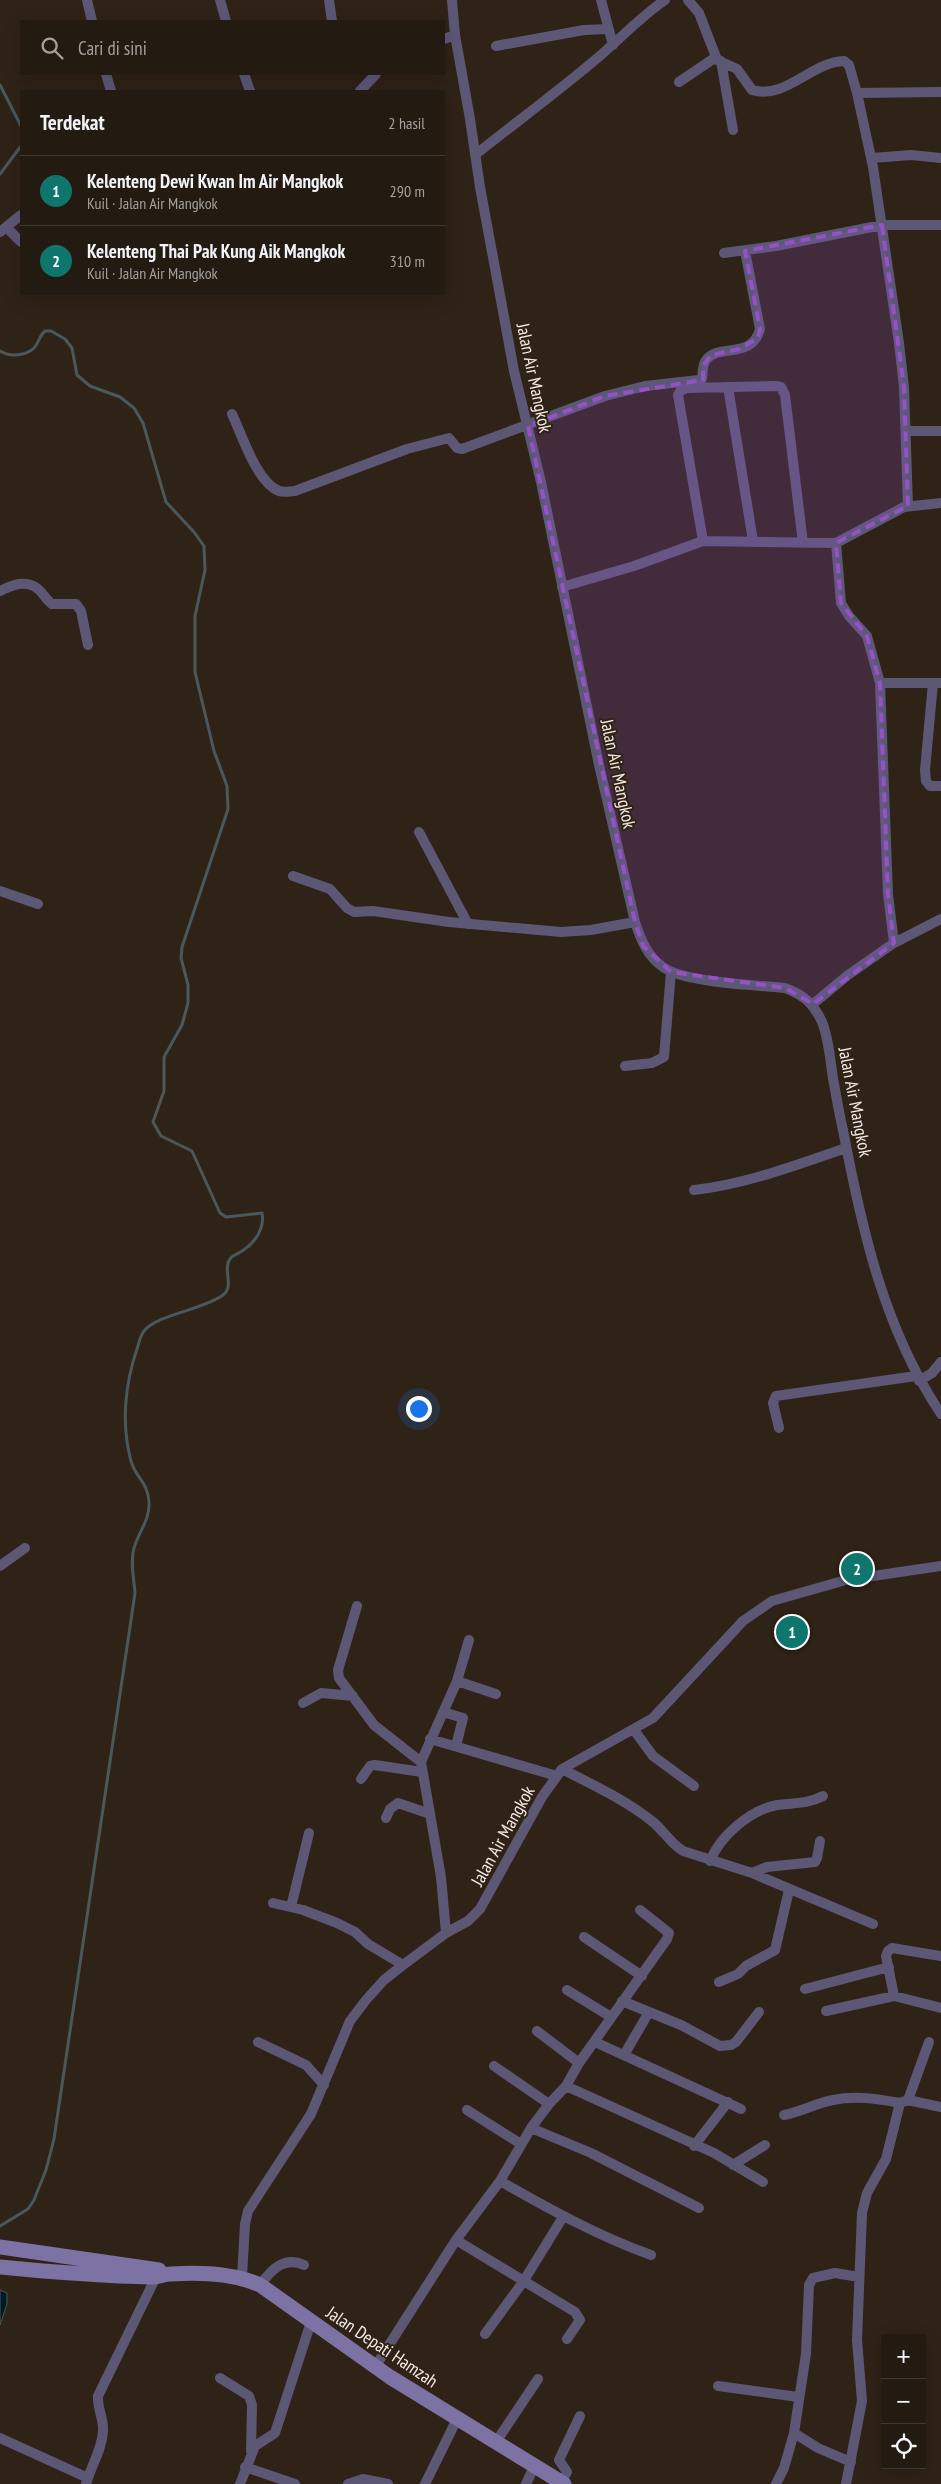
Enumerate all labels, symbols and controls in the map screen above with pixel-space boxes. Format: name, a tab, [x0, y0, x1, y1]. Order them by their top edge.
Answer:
search box	[20, 20, 445, 75]
icon: search	[38, 34, 66, 62]
text: Cari di sini	[78, 36, 147, 60]
text: Terdekat	[40, 109, 105, 136]
text: 2 hasil	[388, 113, 425, 133]
text: Kelenteng Dewi Kwan Im Air Mangkok	[87, 169, 343, 193]
text: 1	[52, 181, 60, 201]
text: 290 m	[390, 181, 425, 201]
text: Kuil · Jalan Air Mangkok	[87, 193, 218, 213]
text: Kelenteng Thai Pak Kung Aik Mangkok	[87, 239, 345, 263]
text: 2	[52, 251, 60, 271]
text: 310 m	[390, 251, 425, 271]
text: Kuil · Jalan Air Mangkok	[87, 263, 218, 283]
street label: Jalan Air Mangkok	[511, 320, 557, 435]
street label: Jalan Air Mangkok	[595, 716, 641, 831]
street label: Jalan Air Mangkok	[833, 1044, 877, 1159]
your location	[406, 1396, 432, 1422]
pin: 2	[841, 1550, 873, 1588]
pin: 1	[776, 1613, 808, 1651]
street label: Jalan Air Mangkok	[465, 1782, 540, 1891]
street label: Jalan Depati Hamzah	[321, 2300, 442, 2392]
map controls	[881, 2334, 926, 2469]
button: +	[881, 2334, 926, 2379]
button: −	[881, 2379, 926, 2424]
button: locate	[881, 2424, 926, 2469]

